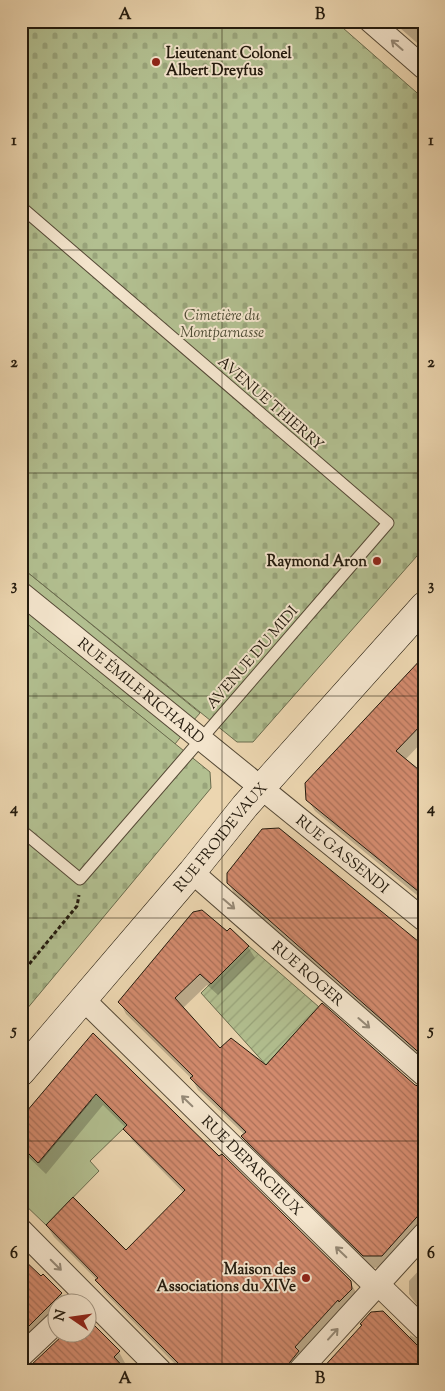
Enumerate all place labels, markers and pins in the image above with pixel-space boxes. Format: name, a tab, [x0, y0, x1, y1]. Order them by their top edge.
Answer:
place label: Lieutenant Colonel Albert Dreyfus	[166, 44, 292, 82]
marker: Lieutenant Colonel Albert Dreyfus	[150, 56, 162, 68]
place label: Raymond Aron	[267, 552, 367, 573]
marker: Raymond Aron	[371, 555, 383, 567]
place label: Maison des Associations du XIVe	[157, 1260, 296, 1298]
marker: Maison des Associations du XIVe	[300, 1272, 312, 1284]

